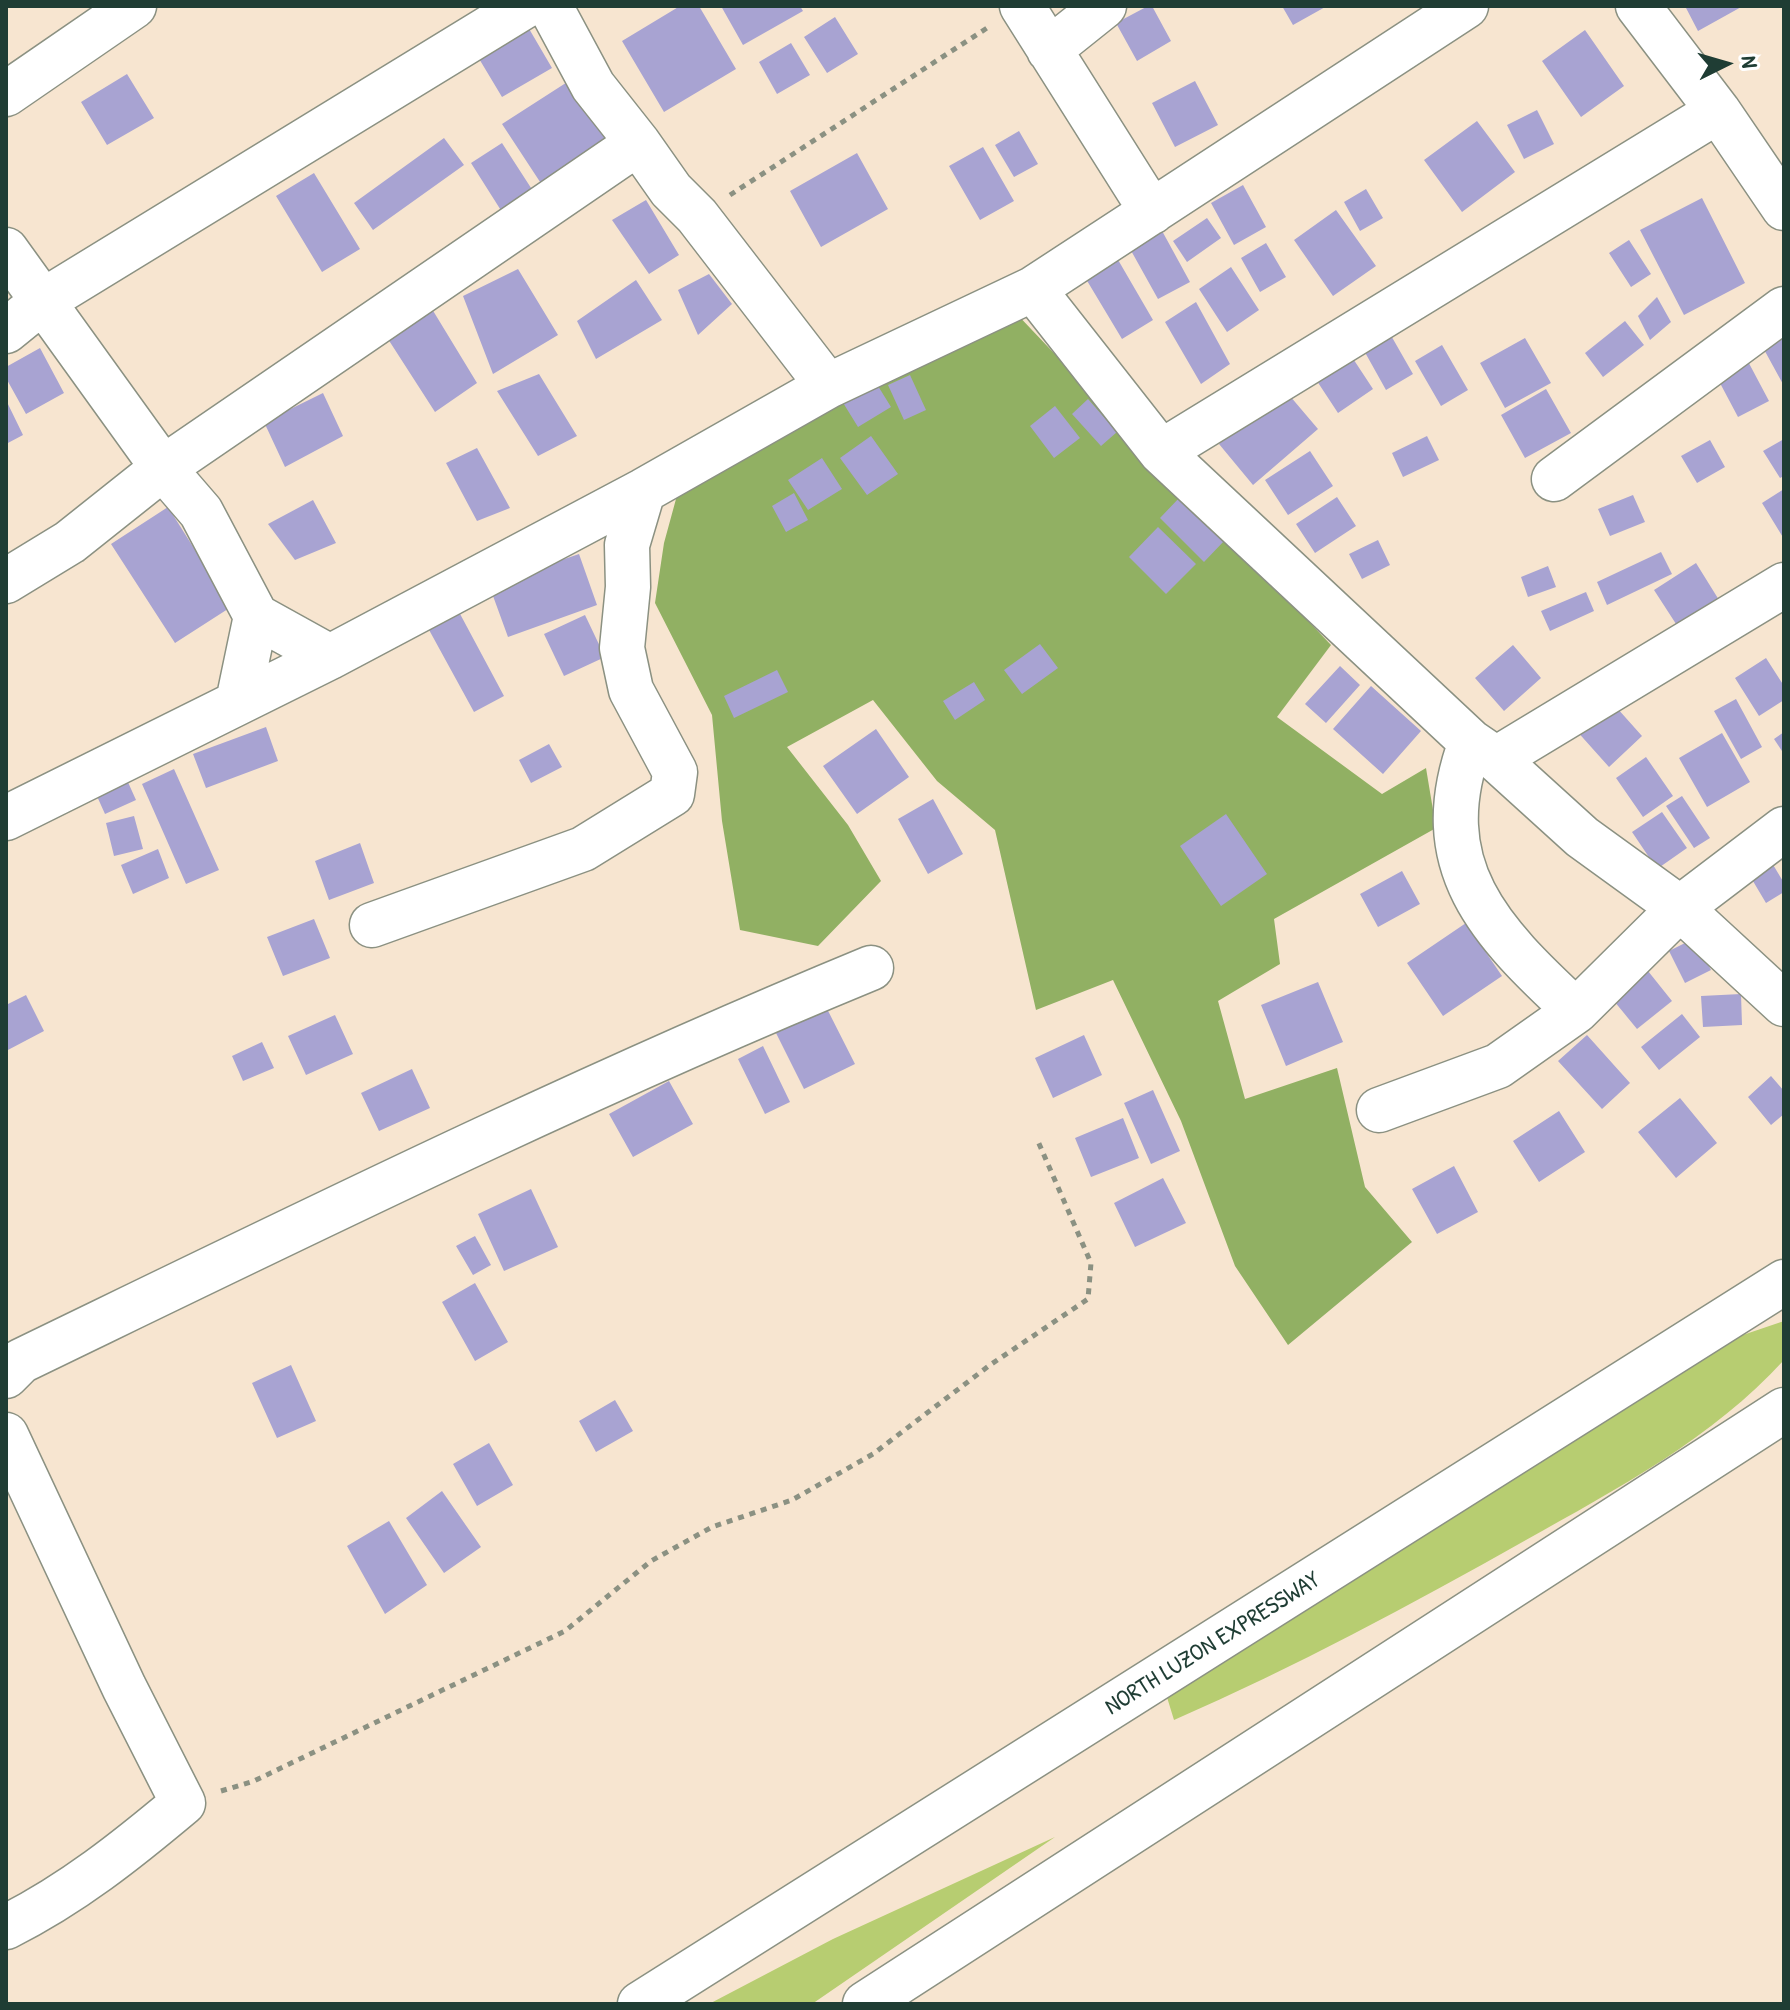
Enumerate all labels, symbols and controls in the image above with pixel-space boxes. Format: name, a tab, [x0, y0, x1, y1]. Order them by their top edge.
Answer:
north arrow	[1686, 24, 1766, 104]
text: N	[1734, 55, 1765, 69]
street label: NORTH LUZON EXPRESSWAY	[1100, 1566, 1326, 1722]

